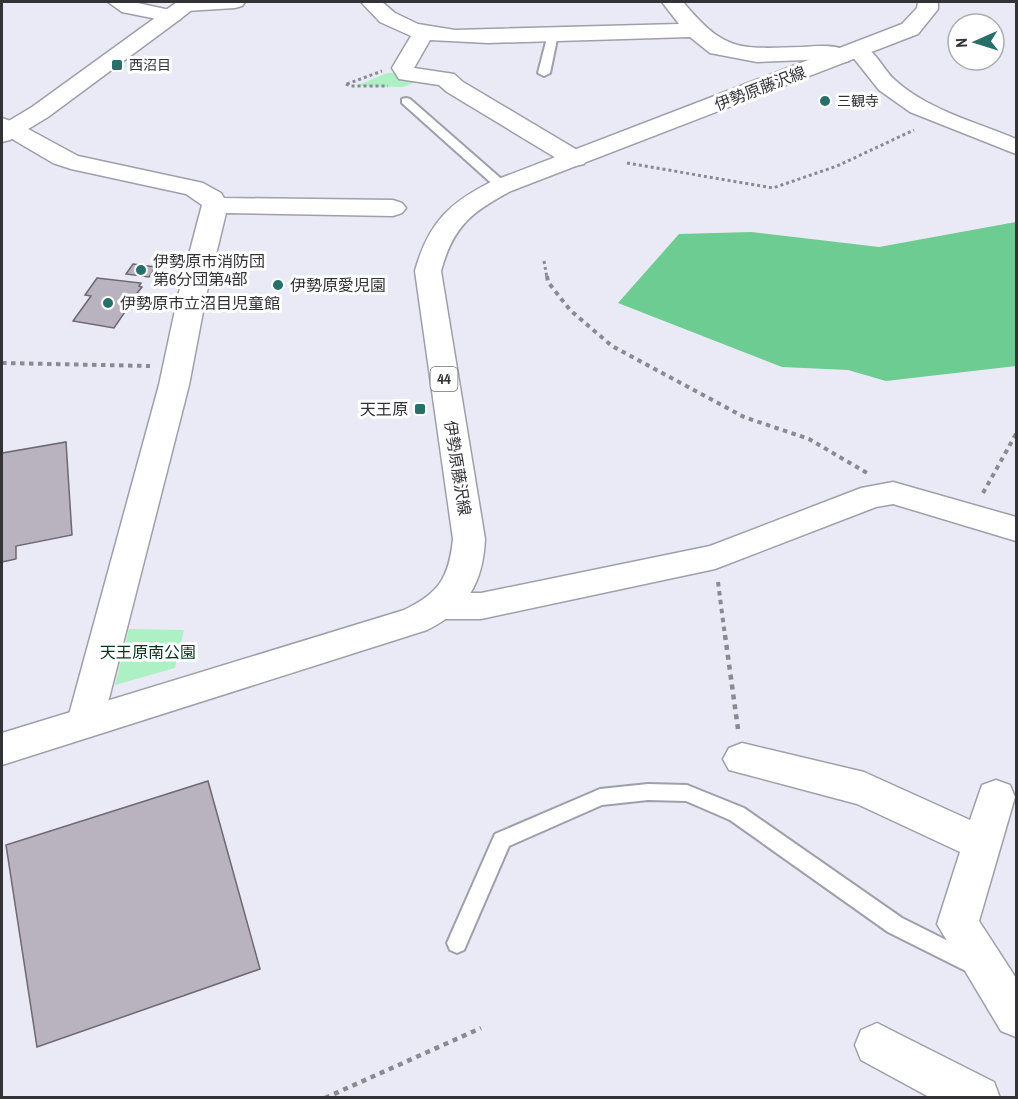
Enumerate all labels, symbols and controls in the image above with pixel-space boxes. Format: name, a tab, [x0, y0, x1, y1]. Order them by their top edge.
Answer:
north arrow	[946, 12, 1006, 72]
text: N	[950, 37, 972, 48]
place label: 西沼目	[129, 56, 171, 74]
marker: 西沼目	[110, 58, 124, 72]
street label: 伊勢原藤沢線	[711, 61, 809, 115]
place label: 三観寺	[837, 92, 879, 110]
marker: 三観寺	[818, 94, 832, 108]
place label: 伊勢原市消防団 第6分団第4部	[153, 250, 265, 290]
marker: 伊勢原市消防団 第6分団第4部	[134, 263, 148, 277]
place label: 伊勢原愛児園	[290, 274, 386, 296]
marker: 伊勢原愛児園	[271, 278, 285, 292]
place label: 伊勢原市立沼目児童館	[120, 292, 280, 314]
marker: 伊勢原市立沼目児童館	[101, 296, 115, 310]
road number: 44	[430, 367, 458, 391]
place label: 天王原	[360, 398, 408, 420]
marker: 天王原	[413, 402, 427, 416]
street label: 伊勢原藤沢線	[440, 419, 476, 517]
park label: 天王原南公園	[100, 641, 196, 663]

